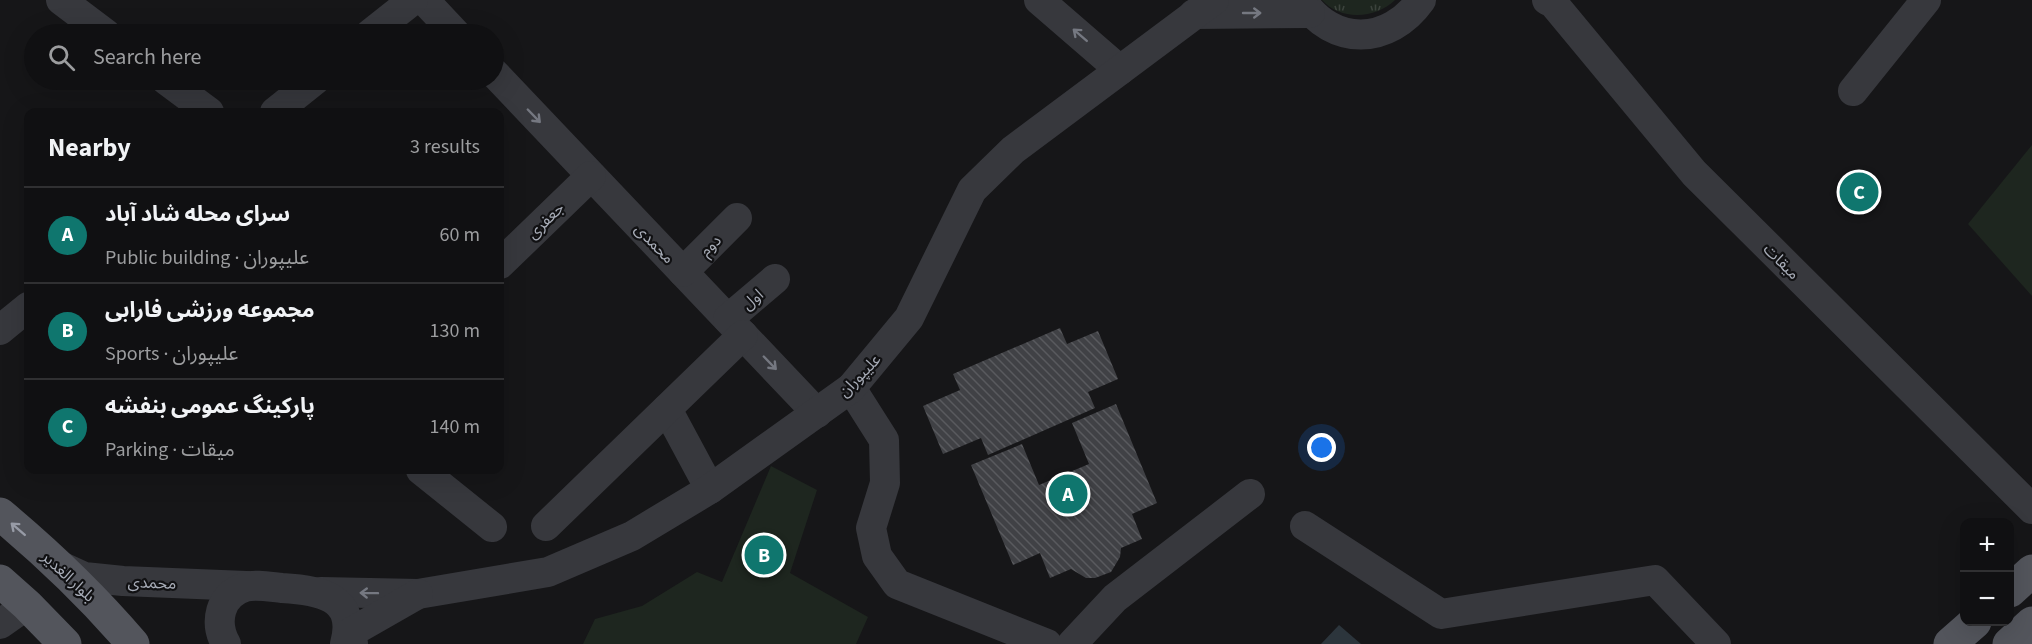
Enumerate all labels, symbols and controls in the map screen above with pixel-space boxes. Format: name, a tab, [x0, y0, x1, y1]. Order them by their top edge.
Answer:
one-way arrow	[1242, 7, 1262, 19]
search box	[24, 24, 504, 90]
one-way arrow	[1072, 28, 1087, 42]
icon: search	[45, 41, 78, 74]
text: Search here	[93, 41, 201, 73]
one-way arrow	[527, 108, 541, 123]
text: Nearby	[48, 129, 131, 166]
text: 3 results	[410, 133, 480, 161]
pin: C	[1840, 170, 1878, 214]
street label: جعفری	[522, 197, 569, 244]
text: سرای محله شاد آباد	[105, 198, 290, 230]
street label: محمدی	[630, 219, 679, 269]
text: A	[62, 221, 73, 249]
text: 60 m	[440, 221, 480, 249]
street label: دوم	[695, 230, 727, 262]
street label: میقات	[1758, 239, 1804, 285]
text: Public building · علیپوران	[105, 244, 309, 272]
street label: اول	[737, 284, 768, 315]
text: مجموعه ورزشی فارابی	[105, 294, 315, 326]
text: B	[61, 317, 74, 345]
text: 130 m	[430, 317, 480, 345]
text: Sports · علیپوران	[105, 340, 238, 368]
street label: علیپوران	[834, 349, 886, 402]
one-way arrow	[763, 356, 777, 371]
text: پارکینگ عمومی بنفشه	[105, 390, 315, 422]
text: C	[62, 413, 73, 441]
text: 140 m	[430, 413, 480, 441]
your location	[1307, 433, 1336, 462]
text: Parking · میقات	[105, 436, 235, 464]
pin: A	[1048, 472, 1088, 516]
map controls	[1960, 518, 2014, 626]
button: +	[1960, 518, 2014, 572]
one-way arrow	[11, 522, 26, 536]
pin: B	[744, 532, 783, 578]
street label: بلوار الغدیر	[36, 546, 100, 607]
street label: محمدی	[127, 571, 177, 595]
button: −	[1960, 572, 2014, 626]
one-way arrow	[360, 587, 380, 599]

